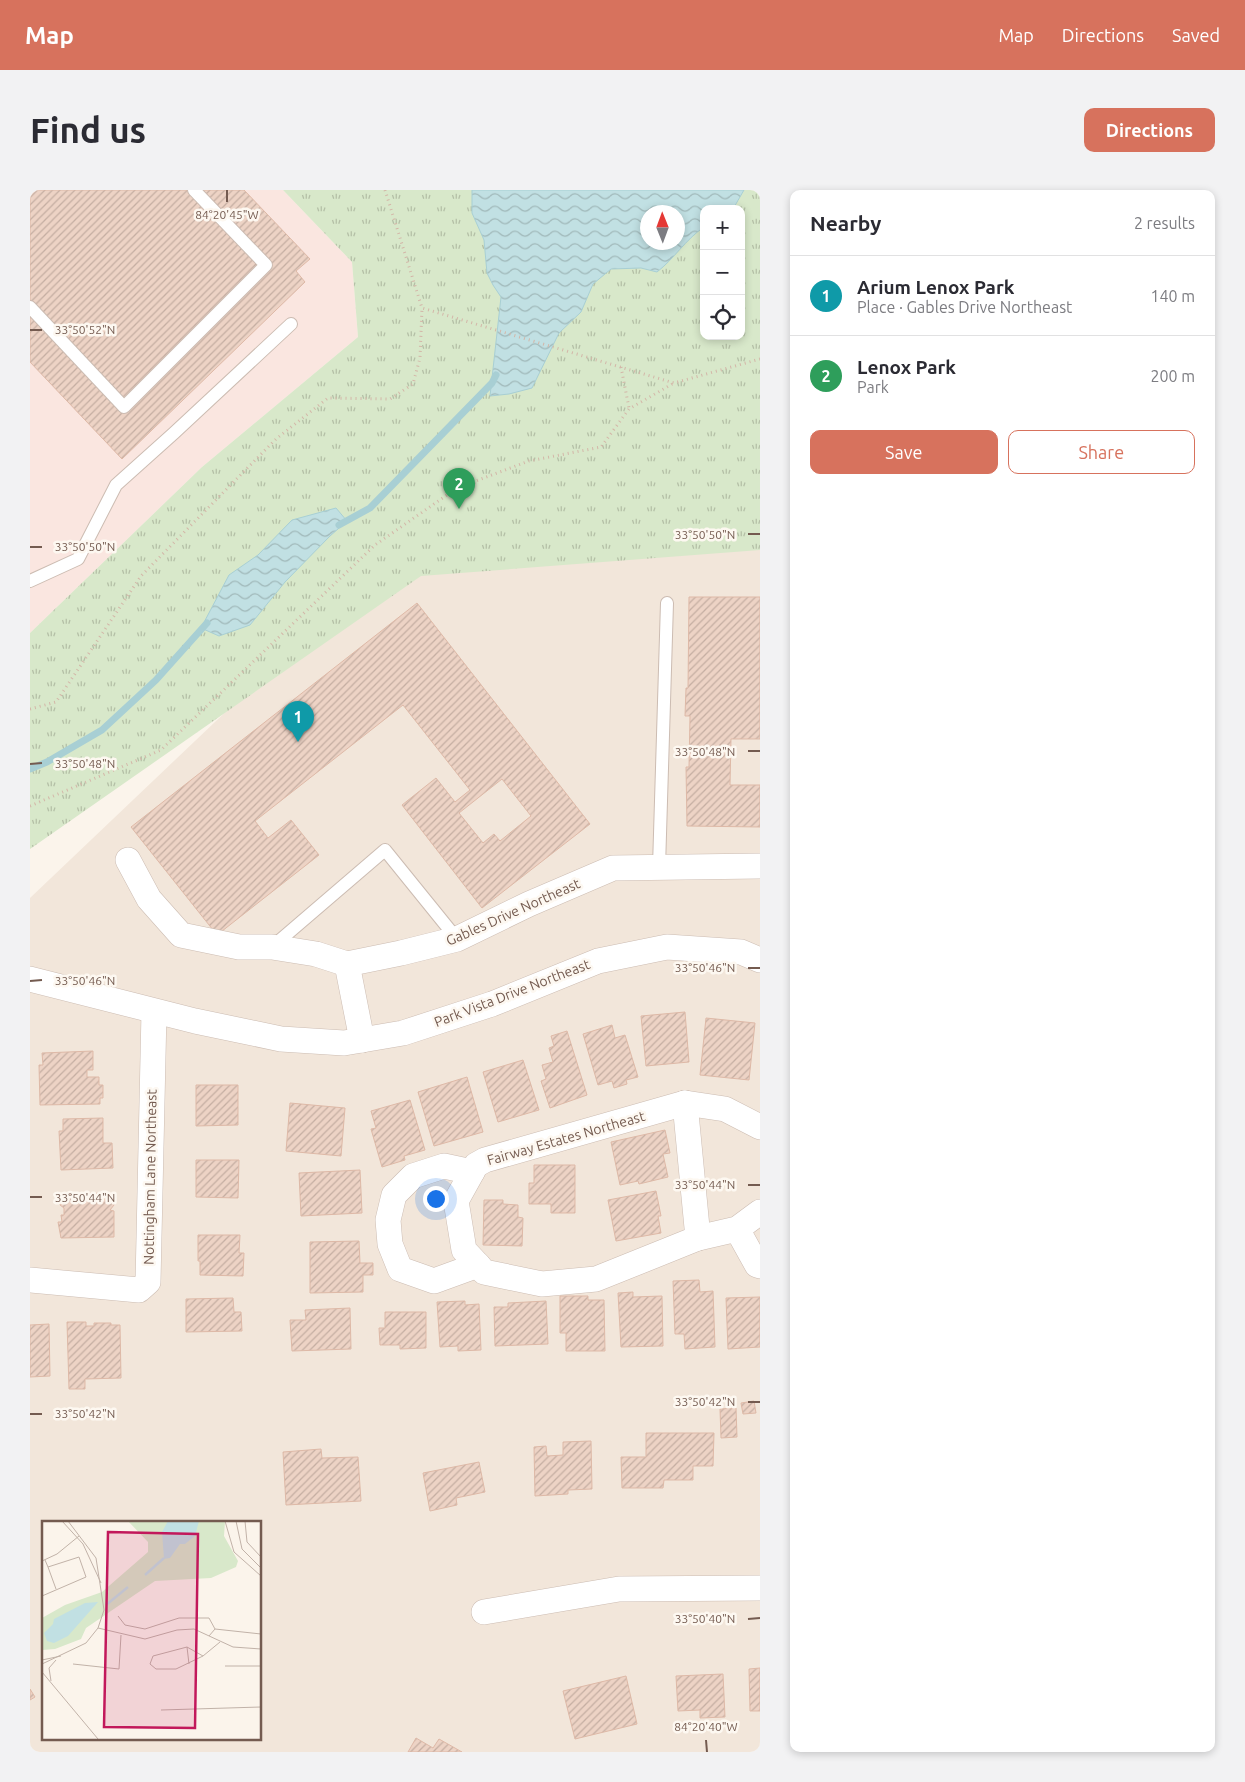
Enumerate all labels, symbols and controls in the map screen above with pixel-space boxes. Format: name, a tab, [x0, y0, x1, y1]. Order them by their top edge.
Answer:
text: Map	[25, 22, 74, 49]
text: Map	[998, 25, 1034, 45]
text: Directions	[1062, 25, 1144, 45]
text: Saved	[1172, 25, 1220, 45]
button: Directions	[1084, 108, 1215, 152]
text: Find us	[30, 110, 146, 150]
north arrow	[640, 205, 685, 250]
map controls	[700, 205, 745, 340]
button: +	[700, 205, 745, 250]
text: 84°20'45"W	[195, 208, 259, 221]
text: Nearby	[810, 211, 881, 235]
text: 2 results	[1134, 214, 1195, 232]
button: −	[700, 250, 745, 295]
text: Arium Lenox Park	[857, 276, 1014, 298]
text: 1	[821, 287, 831, 305]
text: 140 m	[1150, 287, 1195, 305]
button: locate	[700, 295, 745, 340]
text: Place · Gables Drive Northeast	[857, 298, 1072, 316]
text: 33°50'52"N	[55, 323, 115, 336]
text: Lenox Park	[857, 356, 956, 378]
text: 2	[821, 367, 831, 385]
text: 200 m	[1150, 367, 1195, 385]
text: Park	[857, 378, 889, 396]
button: Save	[810, 430, 998, 474]
button: Share	[1008, 430, 1195, 474]
pin: 2	[443, 468, 475, 509]
text: 33°50'50"N	[675, 528, 735, 541]
text: 33°50'50"N	[55, 540, 115, 553]
pin: 1	[282, 701, 314, 742]
text: 33°50'48"N	[675, 745, 735, 758]
text: 33°50'48"N	[55, 757, 115, 770]
street label: Gables Drive Northeast	[443, 875, 583, 949]
street label: Park Vista Drive Northeast	[432, 956, 593, 1030]
text: 33°50'46"N	[675, 961, 735, 974]
text: 33°50'46"N	[55, 974, 115, 987]
street label: Nottingham Lane Northeast	[140, 1088, 160, 1265]
street label: Fairway Estates Northeast	[485, 1108, 647, 1168]
text: 33°50'44"N	[675, 1178, 735, 1191]
your location	[423, 1186, 449, 1212]
text: 33°50'44"N	[55, 1191, 115, 1204]
text: 33°50'42"N	[675, 1395, 735, 1408]
text: 33°50'42"N	[55, 1407, 115, 1420]
inset map	[42, 1521, 261, 1740]
text: 33°50'40"N	[675, 1612, 735, 1625]
text: 84°20'40"W	[674, 1720, 738, 1733]

